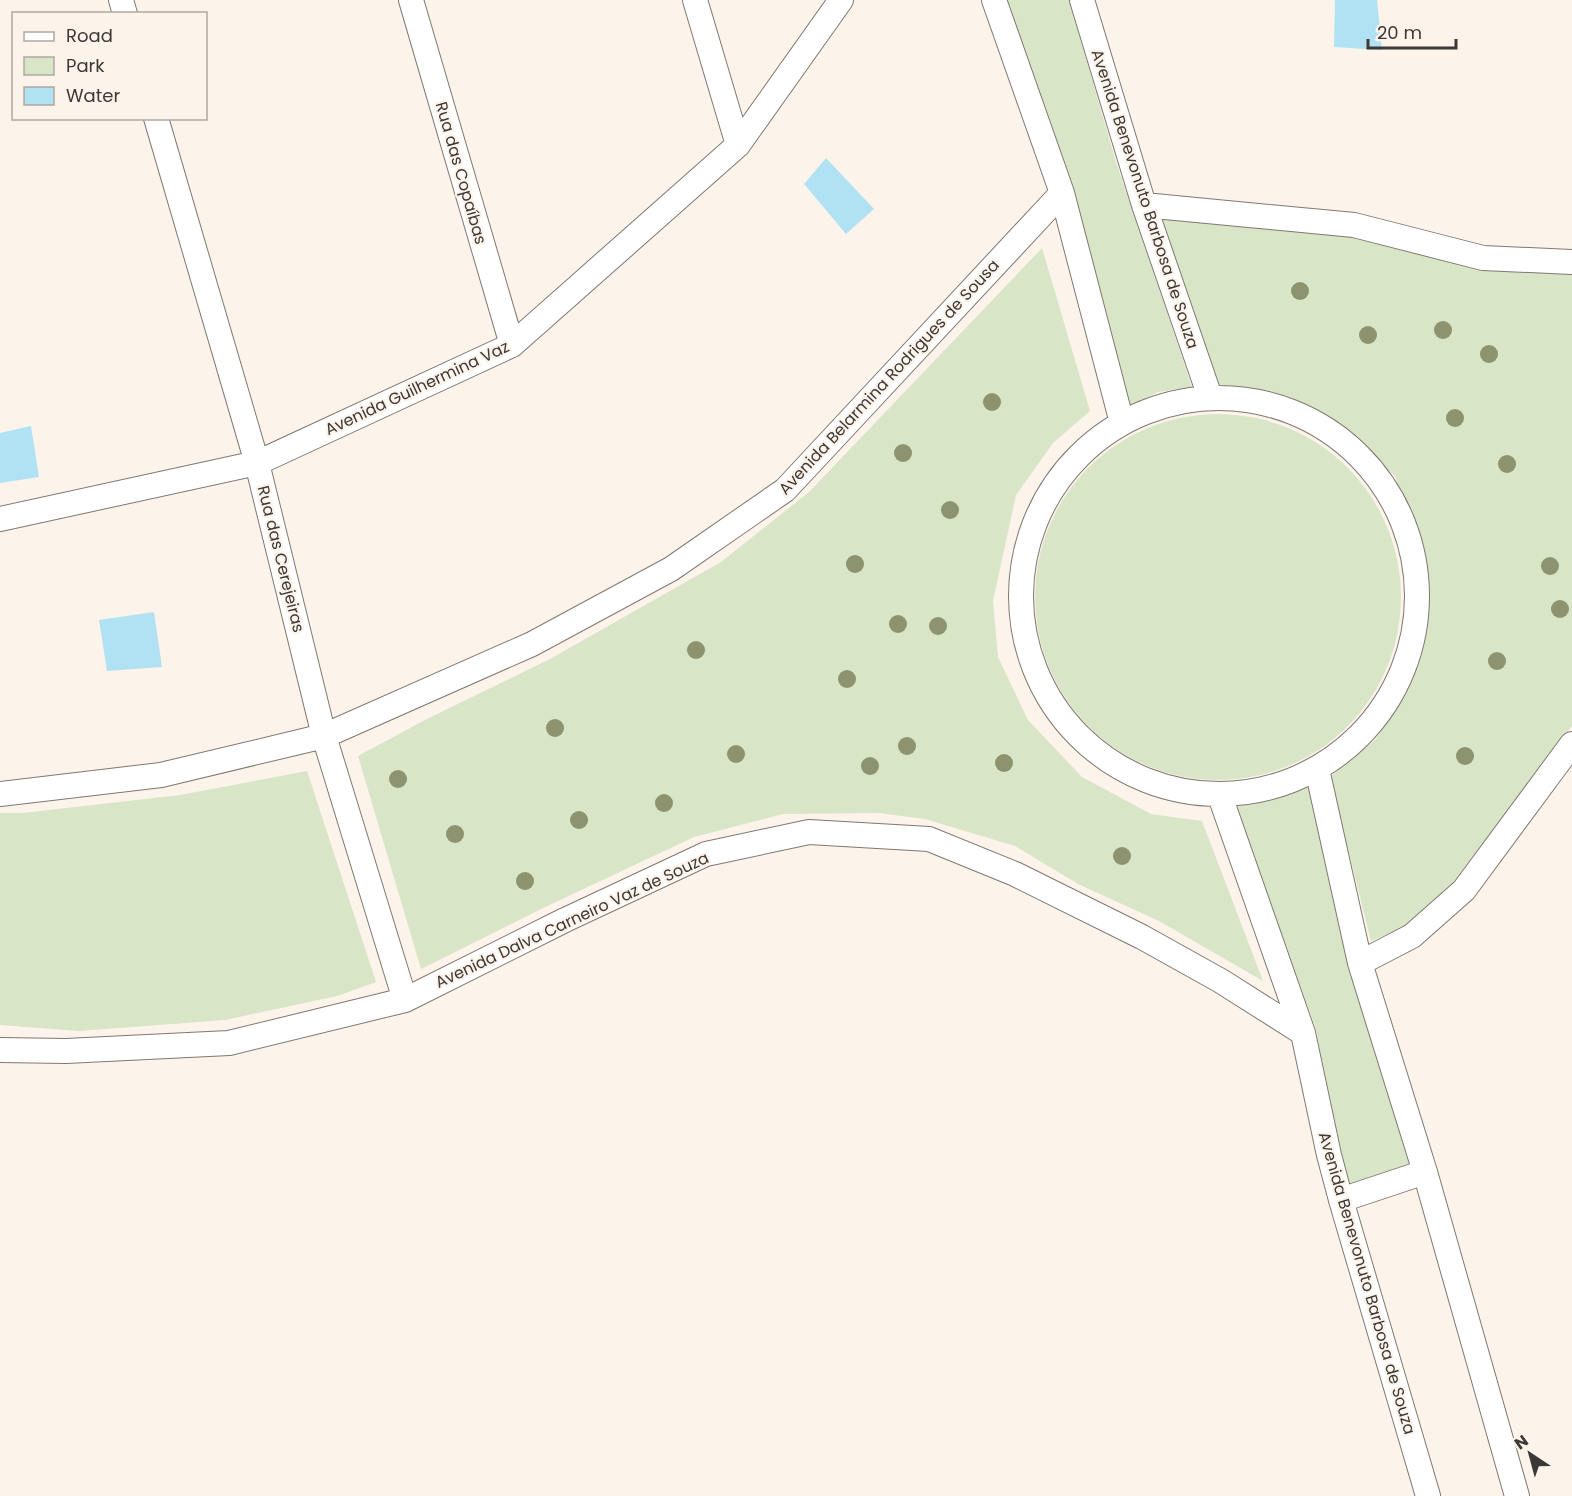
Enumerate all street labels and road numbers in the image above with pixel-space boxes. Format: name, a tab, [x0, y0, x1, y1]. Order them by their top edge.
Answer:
street label: Avenida Benevonuto Barbosa de Souza	[1086, 46, 1204, 352]
street label: Rua das Copaíbas	[430, 99, 492, 247]
street label: Avenida Belarmina Rodrigues de Sousa	[773, 254, 1005, 500]
street label: Avenida Guilhermina Vaz	[321, 335, 513, 441]
street label: Rua das Cerejeiras	[252, 483, 310, 635]
street label: Avenida Dalva Carneiro Vaz de Souza	[431, 846, 713, 994]
street label: Avenida Benevonuto Barbosa de Souza	[1313, 1129, 1421, 1437]

